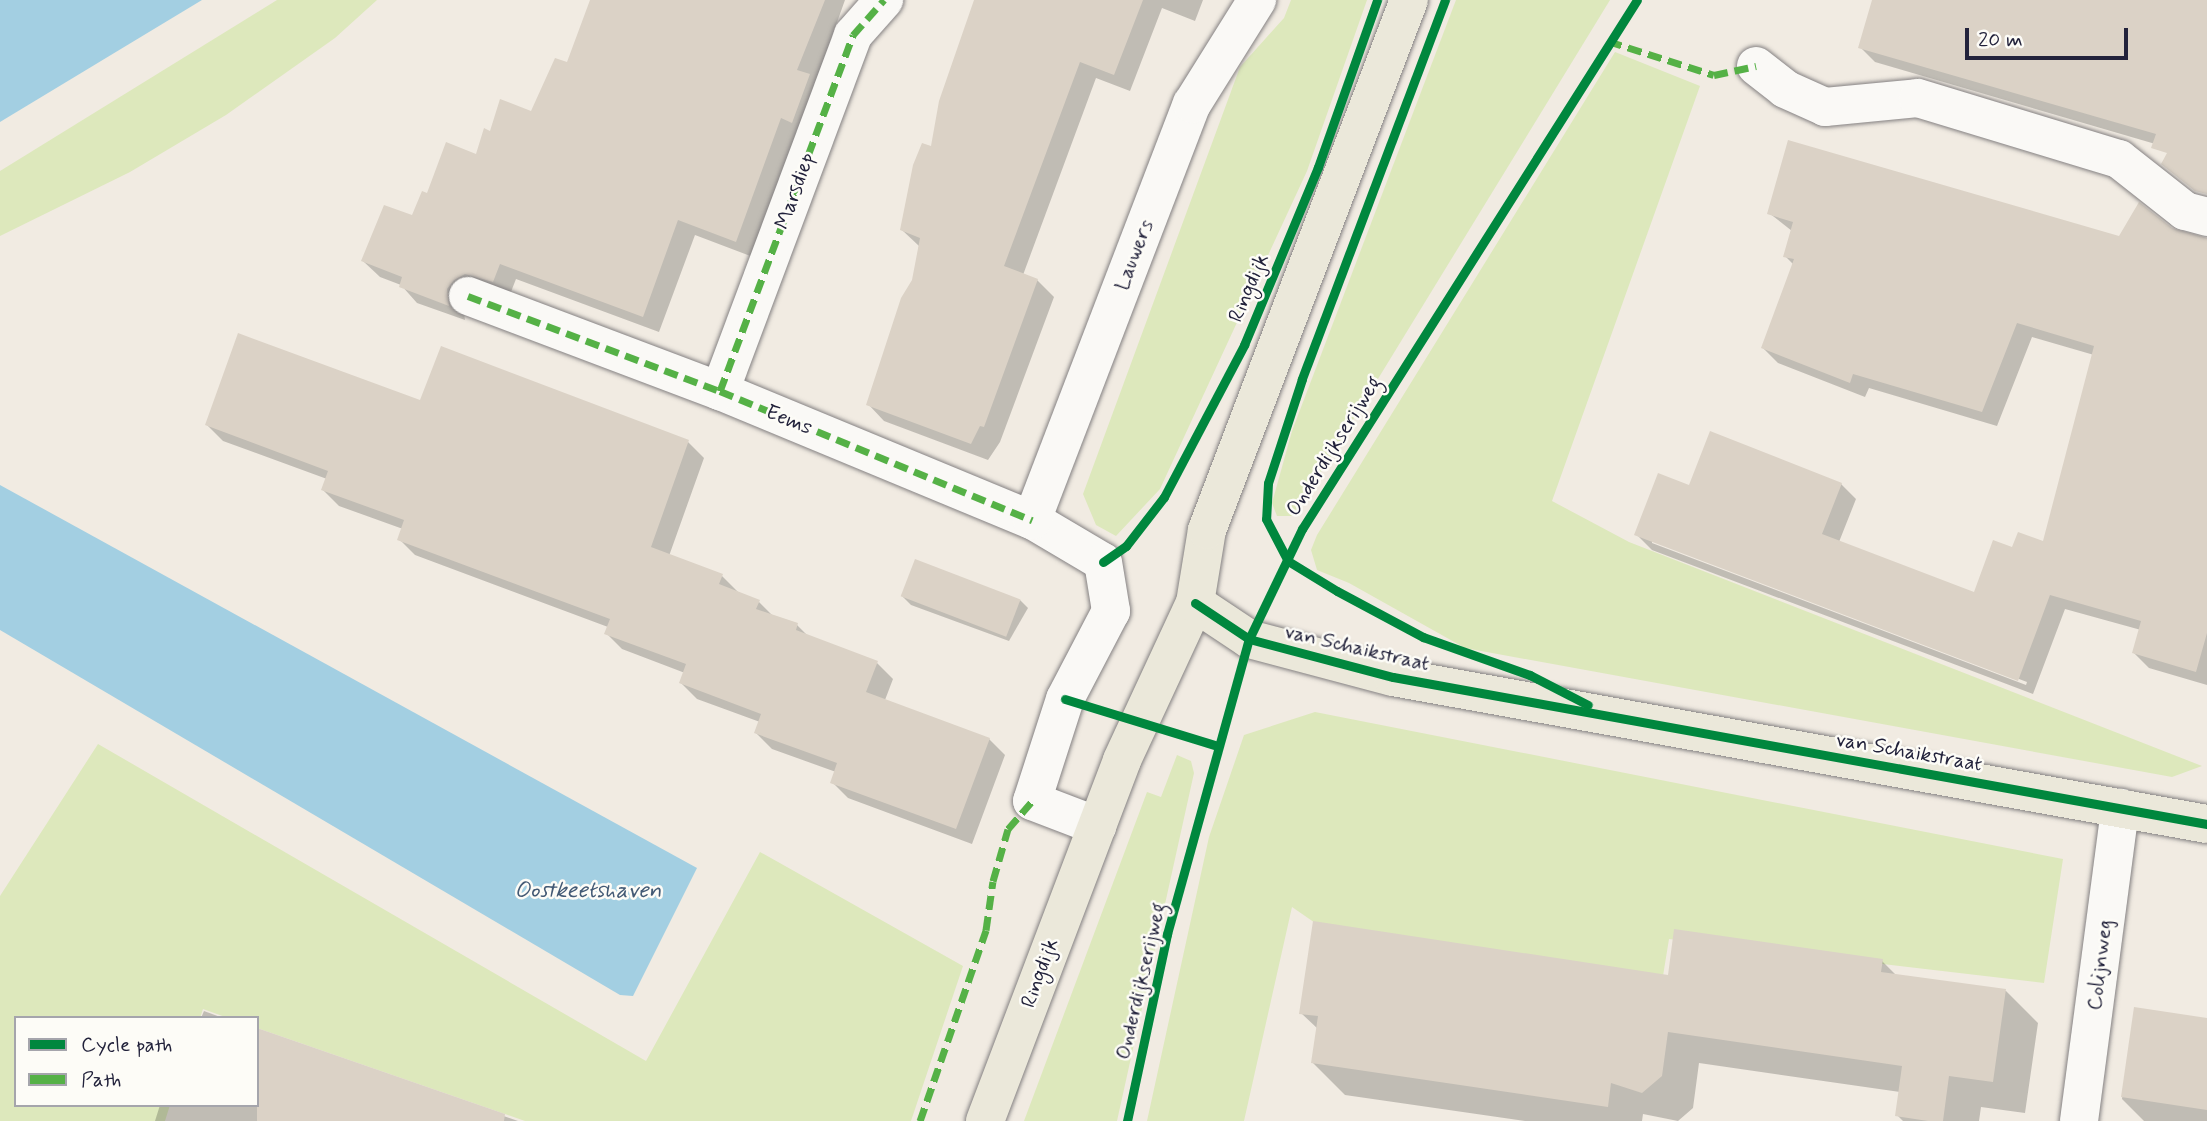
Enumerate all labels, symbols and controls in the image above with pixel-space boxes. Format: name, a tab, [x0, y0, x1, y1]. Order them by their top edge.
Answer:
scale bar	[1969, 14, 2132, 58]
text: 20 m	[1978, 26, 2023, 54]
street label: Marsdiep	[770, 149, 820, 233]
street label: Lauwers	[1109, 216, 1159, 294]
street label: Ringdijk	[1223, 250, 1275, 326]
street label: Onderdijkserijweg	[1281, 371, 1387, 521]
street label: Eems	[762, 399, 816, 441]
street label: van Schaikstraat	[1282, 619, 1432, 677]
street label: van Schaikstraat	[1834, 727, 1984, 777]
water label: Oostkeetshaven	[515, 877, 661, 905]
street label: Onderdijkserijweg	[1111, 900, 1171, 1062]
street label: Colijnweg	[2082, 918, 2118, 1012]
street label: Ringdijk	[1016, 935, 1064, 1011]
legend	[14, 1016, 259, 1107]
text: Cycle path	[81, 1031, 172, 1059]
text: Path	[81, 1066, 121, 1094]

